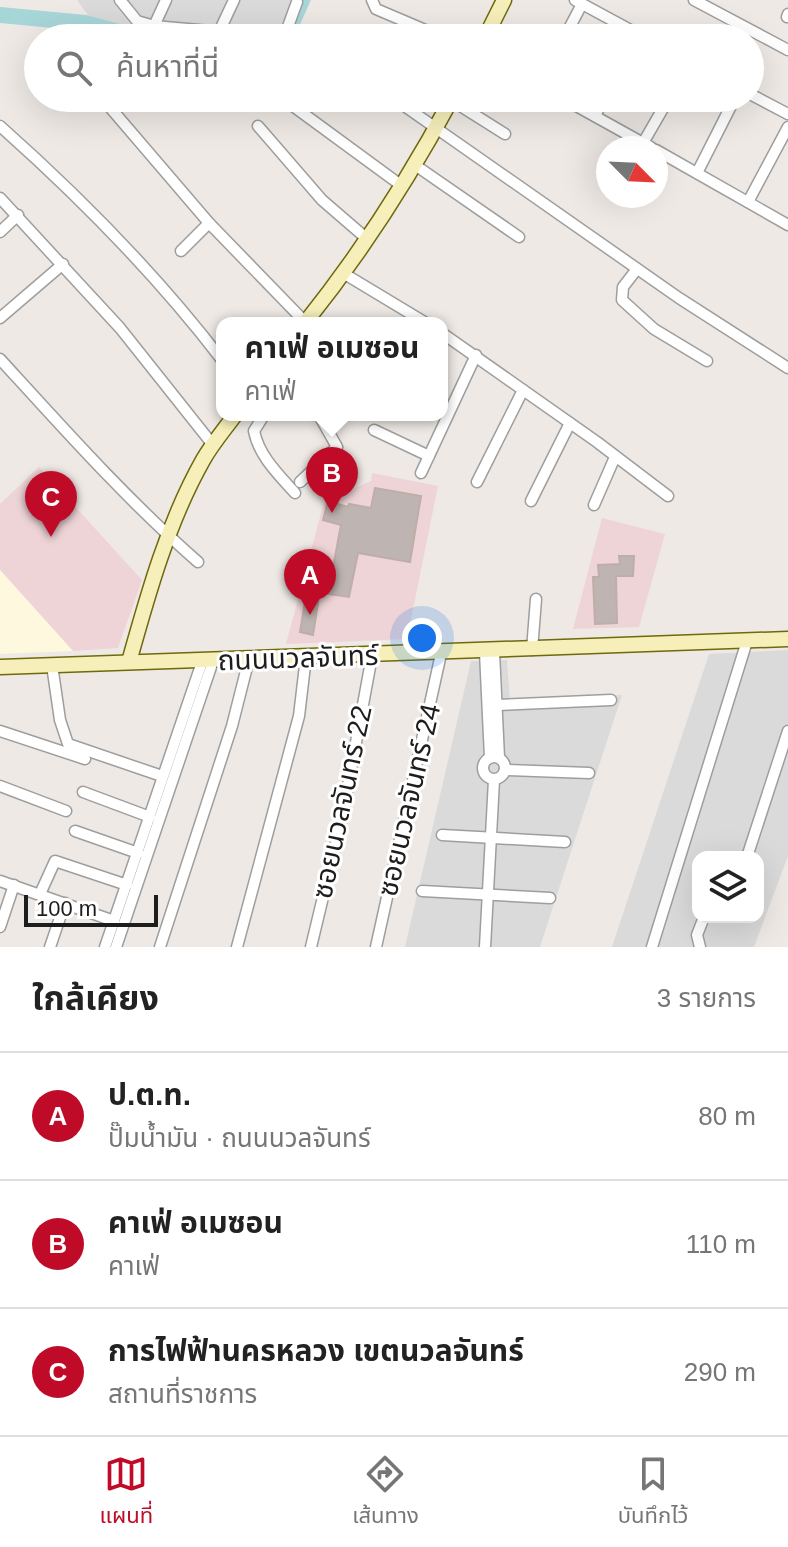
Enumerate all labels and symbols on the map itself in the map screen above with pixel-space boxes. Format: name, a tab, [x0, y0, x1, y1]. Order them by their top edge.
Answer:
north arrow	[596, 136, 668, 208]
pin: B	[306, 447, 358, 513]
pin: C	[25, 471, 77, 537]
pin: A	[284, 549, 336, 615]
your location	[402, 618, 442, 658]
street label: ถนนนวลจันทร์	[217, 640, 380, 676]
street label: ซอยนวลจันทร์ 24	[372, 701, 446, 899]
street label: ซอยนวลจันทร์ 22	[306, 702, 378, 902]
scale bar	[24, 891, 158, 927]

